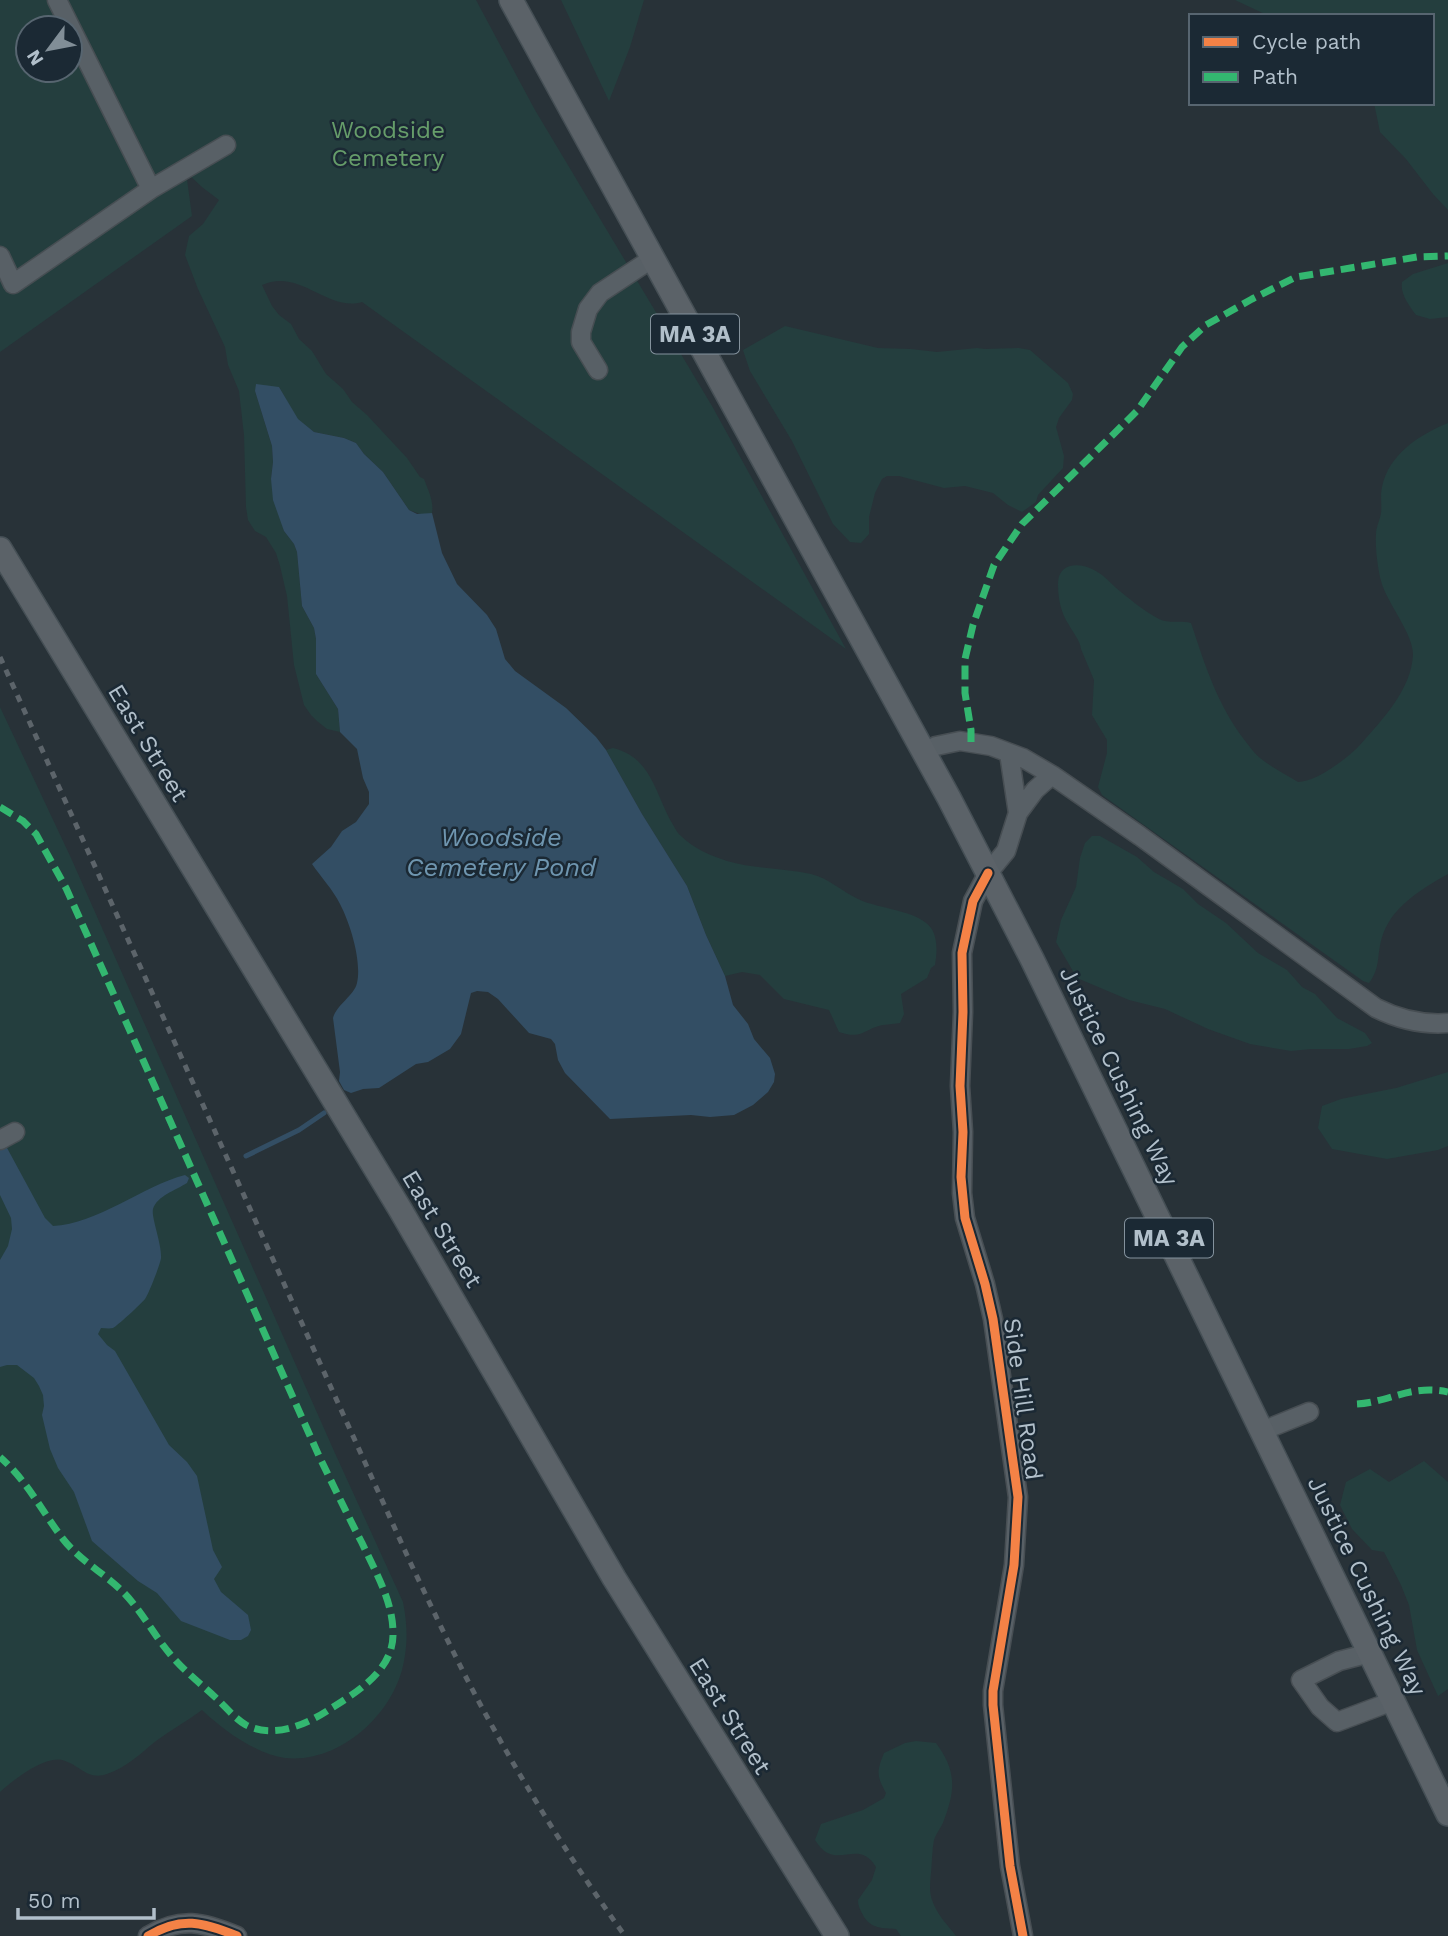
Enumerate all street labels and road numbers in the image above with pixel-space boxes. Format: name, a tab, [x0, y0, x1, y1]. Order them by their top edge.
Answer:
road number: MA 3A	[651, 314, 739, 354]
street label: East Street	[102, 679, 194, 807]
street label: Justice Cushing Way	[1054, 962, 1185, 1191]
street label: East Street	[396, 1165, 488, 1293]
road number: MA 3A	[1125, 1218, 1213, 1258]
street label: Side Hill Road	[998, 1316, 1048, 1482]
street label: Justice Cushing Way	[1302, 1472, 1433, 1701]
street label: East Street	[683, 1653, 777, 1779]

